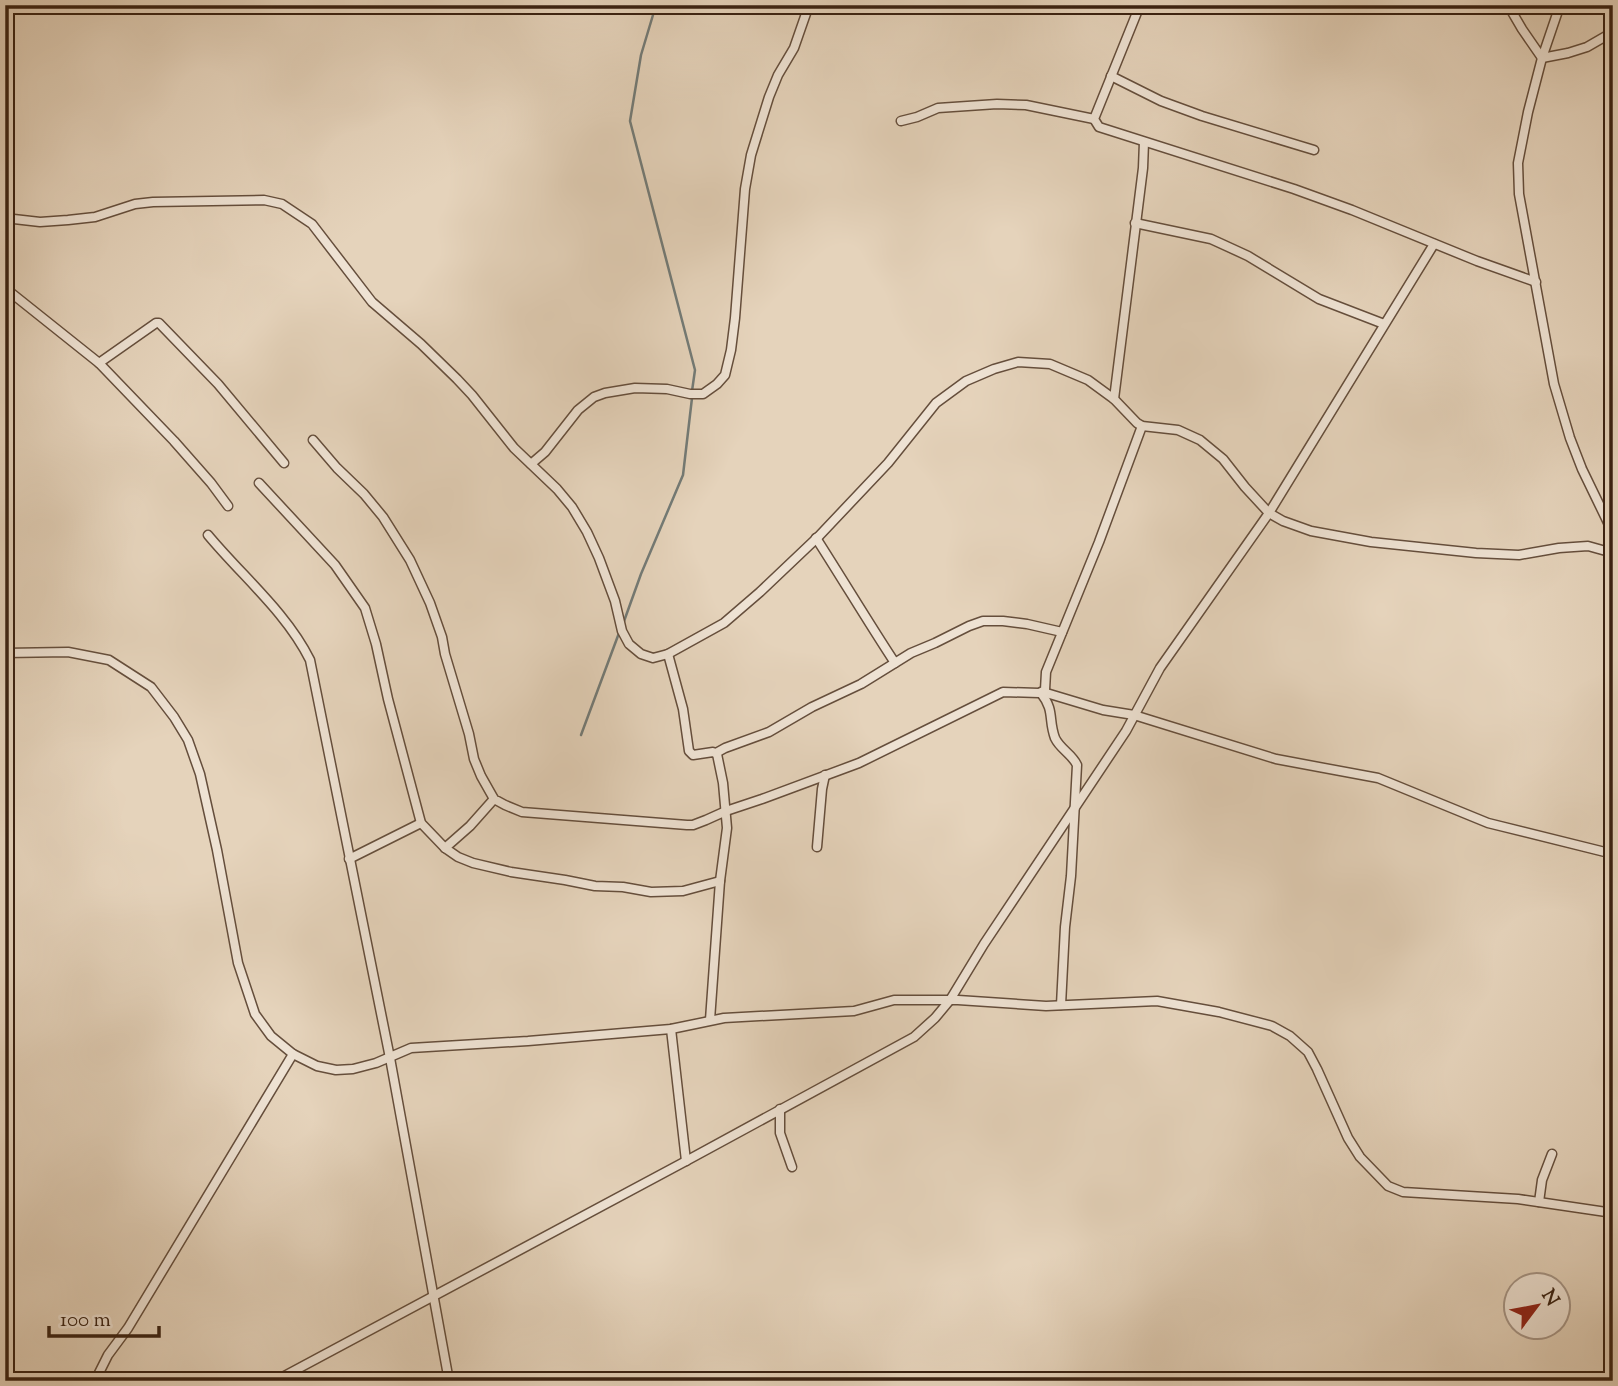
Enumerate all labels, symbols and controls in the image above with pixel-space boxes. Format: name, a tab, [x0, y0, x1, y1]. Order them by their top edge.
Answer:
north arrow	[1502, 1270, 1572, 1340]
text: N	[1534, 1285, 1565, 1312]
scale bar	[49, 1295, 159, 1339]
text: 100 m	[60, 1306, 111, 1336]

